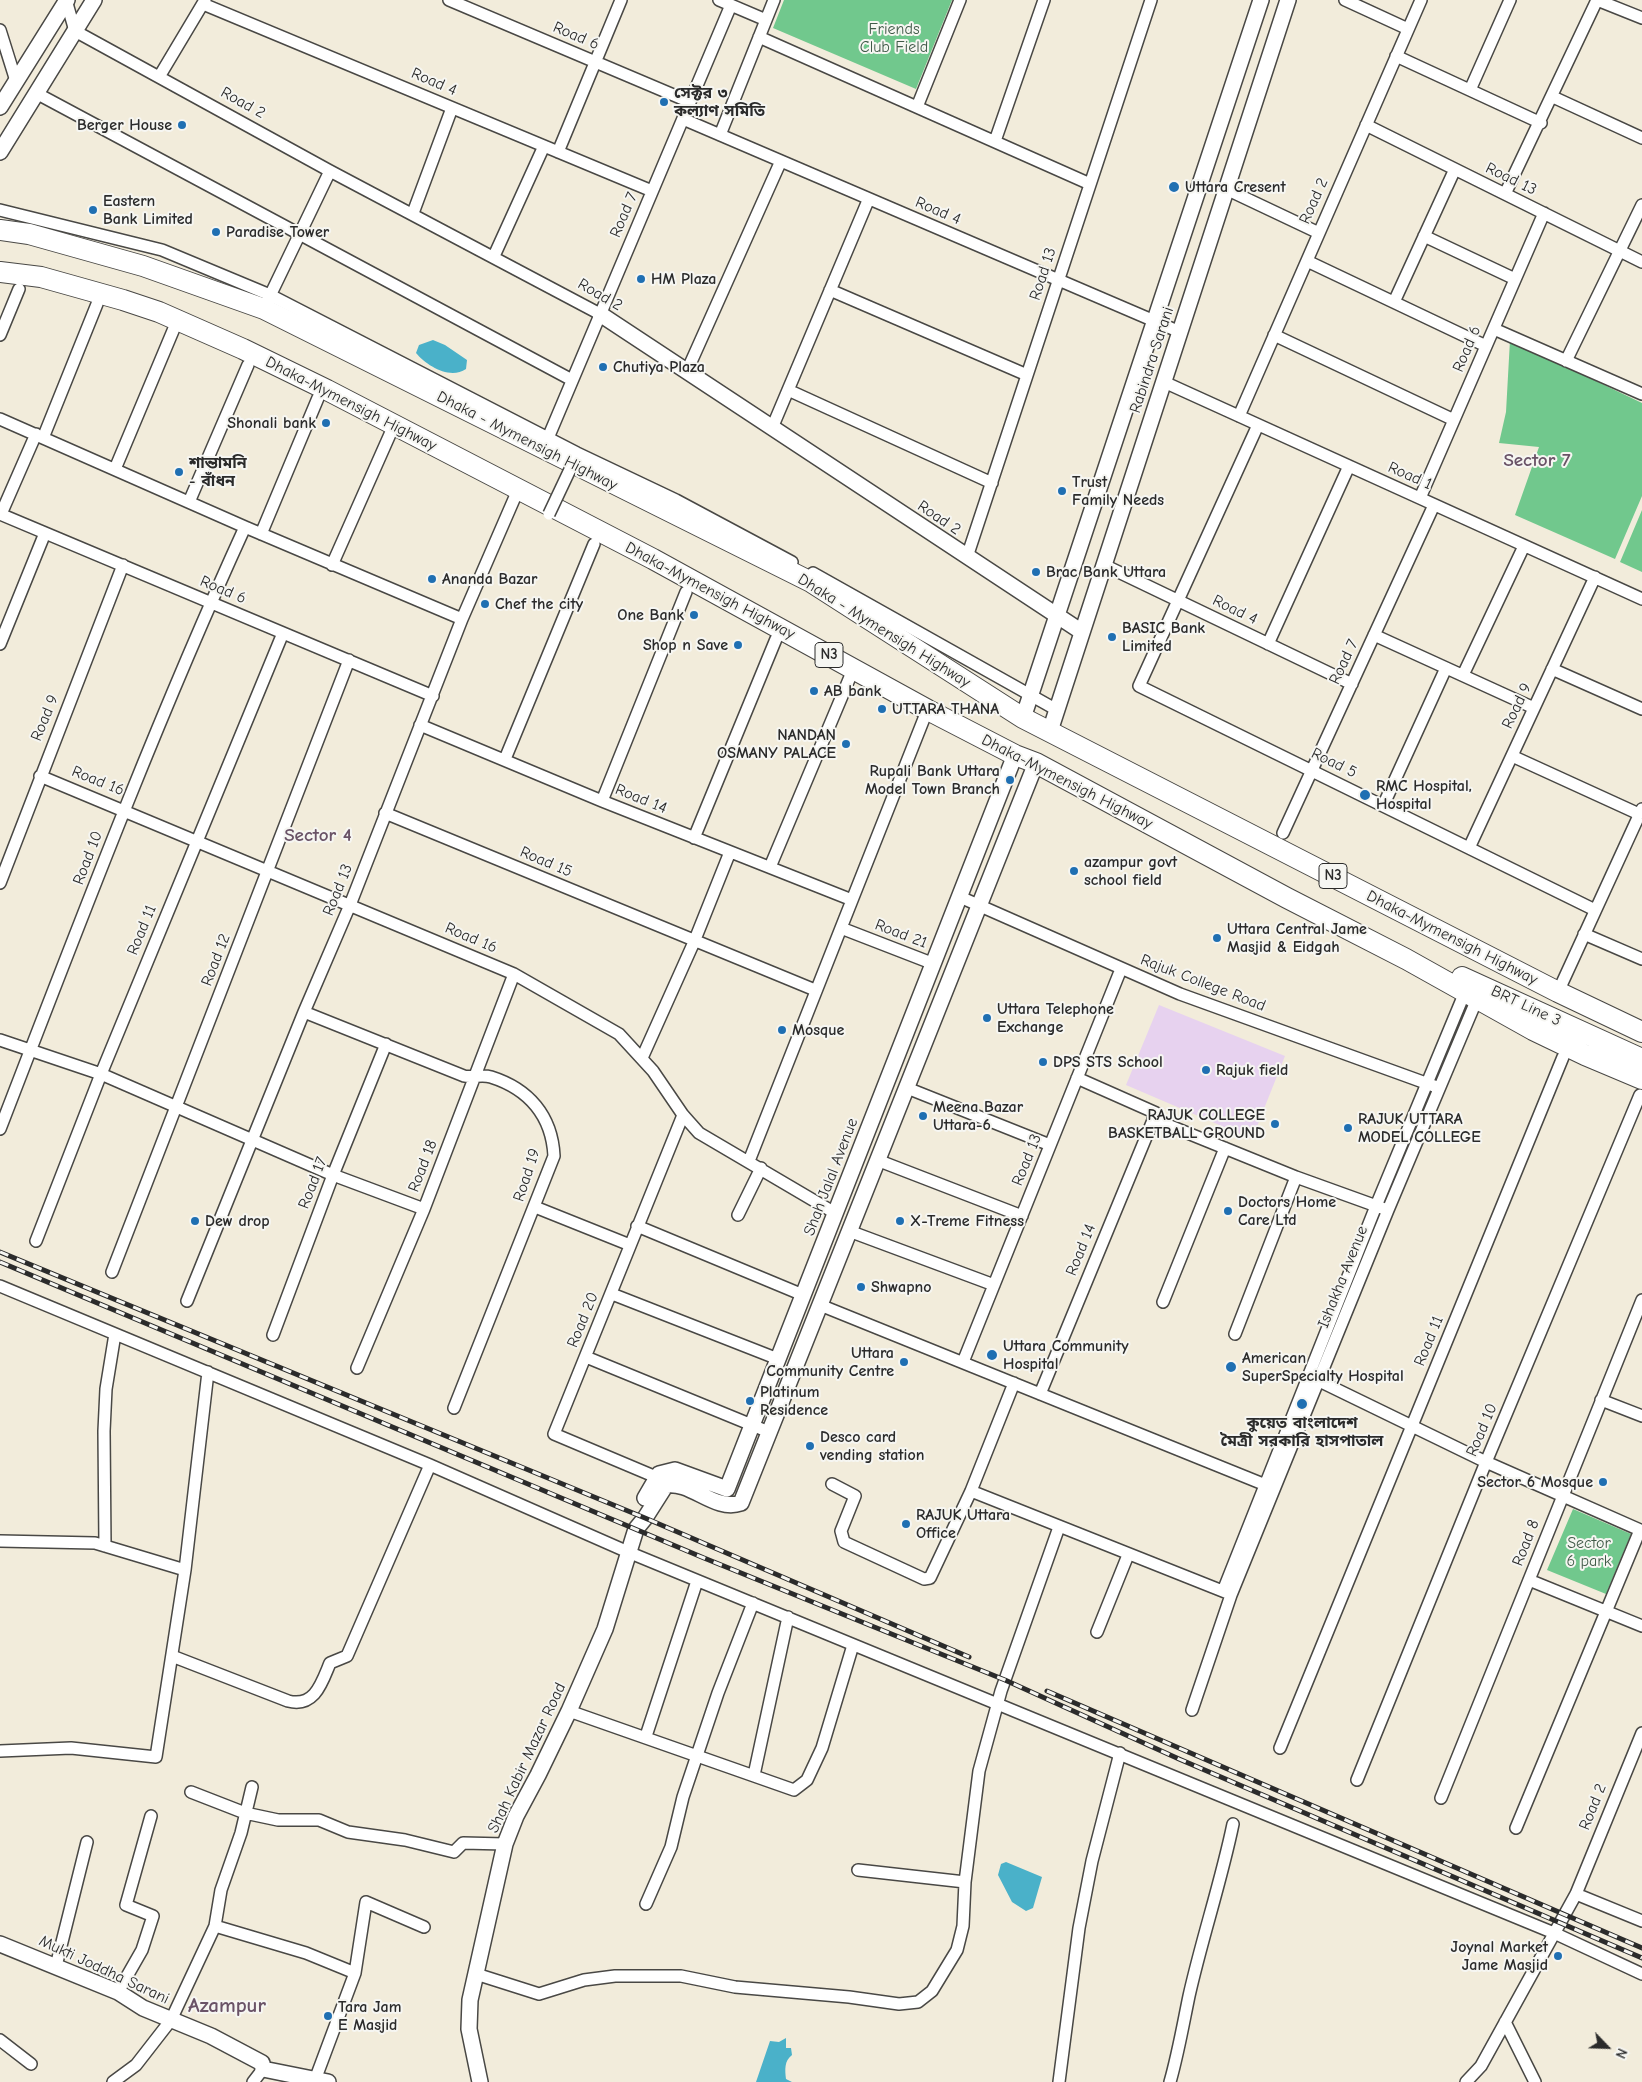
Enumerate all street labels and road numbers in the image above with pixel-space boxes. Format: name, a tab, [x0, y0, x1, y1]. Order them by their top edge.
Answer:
street label: Road 6	[550, 18, 602, 54]
street label: Road 4	[408, 64, 460, 100]
street label: Road 2	[217, 83, 269, 123]
street label: Road 13	[1482, 158, 1540, 200]
street label: Road 2	[1295, 175, 1333, 227]
street label: Road 7	[606, 189, 642, 241]
street label: Road 4	[912, 193, 964, 229]
street label: Road 13	[1025, 245, 1061, 303]
street label: Road 2	[574, 275, 626, 315]
street label: Rabindra Sarani	[1126, 304, 1178, 416]
street label: Road 6	[1449, 323, 1485, 375]
street label: Dhaka-Mymensigh Highway	[262, 352, 440, 456]
street label: Dhaka - Mymensigh Highway	[434, 387, 620, 495]
street label: Road 1	[1385, 458, 1435, 494]
street label: Road 2	[914, 497, 964, 539]
street label: Dhaka-Mymensigh Highway	[622, 538, 798, 644]
street label: Dhaka - Mymensigh Highway	[794, 570, 974, 692]
street label: Road 6	[197, 572, 249, 608]
street label: Road 4	[1209, 591, 1261, 629]
street label: Road 7	[1325, 636, 1363, 688]
road number: N3	[815, 642, 843, 668]
street label: Road 9	[1498, 680, 1536, 732]
street label: Road 9	[27, 692, 63, 744]
street label: Dhaka-Mymensigh Highway	[978, 730, 1156, 834]
street label: Road 5	[1308, 744, 1360, 782]
street label: Road 16	[69, 762, 127, 800]
street label: Road 14	[612, 780, 670, 818]
street label: Road 10	[69, 828, 107, 888]
street label: Road 15	[517, 842, 575, 882]
street label: Road 13	[319, 861, 357, 919]
road number: N3	[1319, 864, 1347, 888]
street label: Dhaka-Mymensigh Highway	[1363, 886, 1541, 990]
street label: Road 11	[123, 902, 161, 958]
street label: Road 21	[872, 915, 930, 953]
street label: Road 16	[442, 918, 500, 958]
street label: Road 12	[197, 931, 235, 989]
street label: Rajuk College Road	[1138, 950, 1268, 1016]
street label: BRT Line 3	[1488, 981, 1564, 1031]
street label: Shah Jalal Avenue	[800, 1115, 862, 1239]
street label: Road 13	[1008, 1131, 1046, 1189]
street label: Road 18	[404, 1137, 442, 1195]
street label: Road 19	[509, 1146, 545, 1204]
street label: Road 17	[294, 1154, 332, 1212]
street label: Road 14	[1062, 1221, 1100, 1279]
street label: Ishakha Avenue	[1314, 1223, 1372, 1331]
street label: Road 20	[563, 1290, 603, 1350]
street label: Road 11	[1410, 1313, 1448, 1369]
street label: Road 10	[1462, 1400, 1502, 1460]
street label: Road 8	[1508, 1517, 1544, 1569]
street label: Shah Kabir Mazar Road	[484, 1680, 570, 1836]
street label: Road 2	[1575, 1781, 1611, 1833]
street label: Mukti Joddha Sarani	[36, 1931, 172, 2009]

